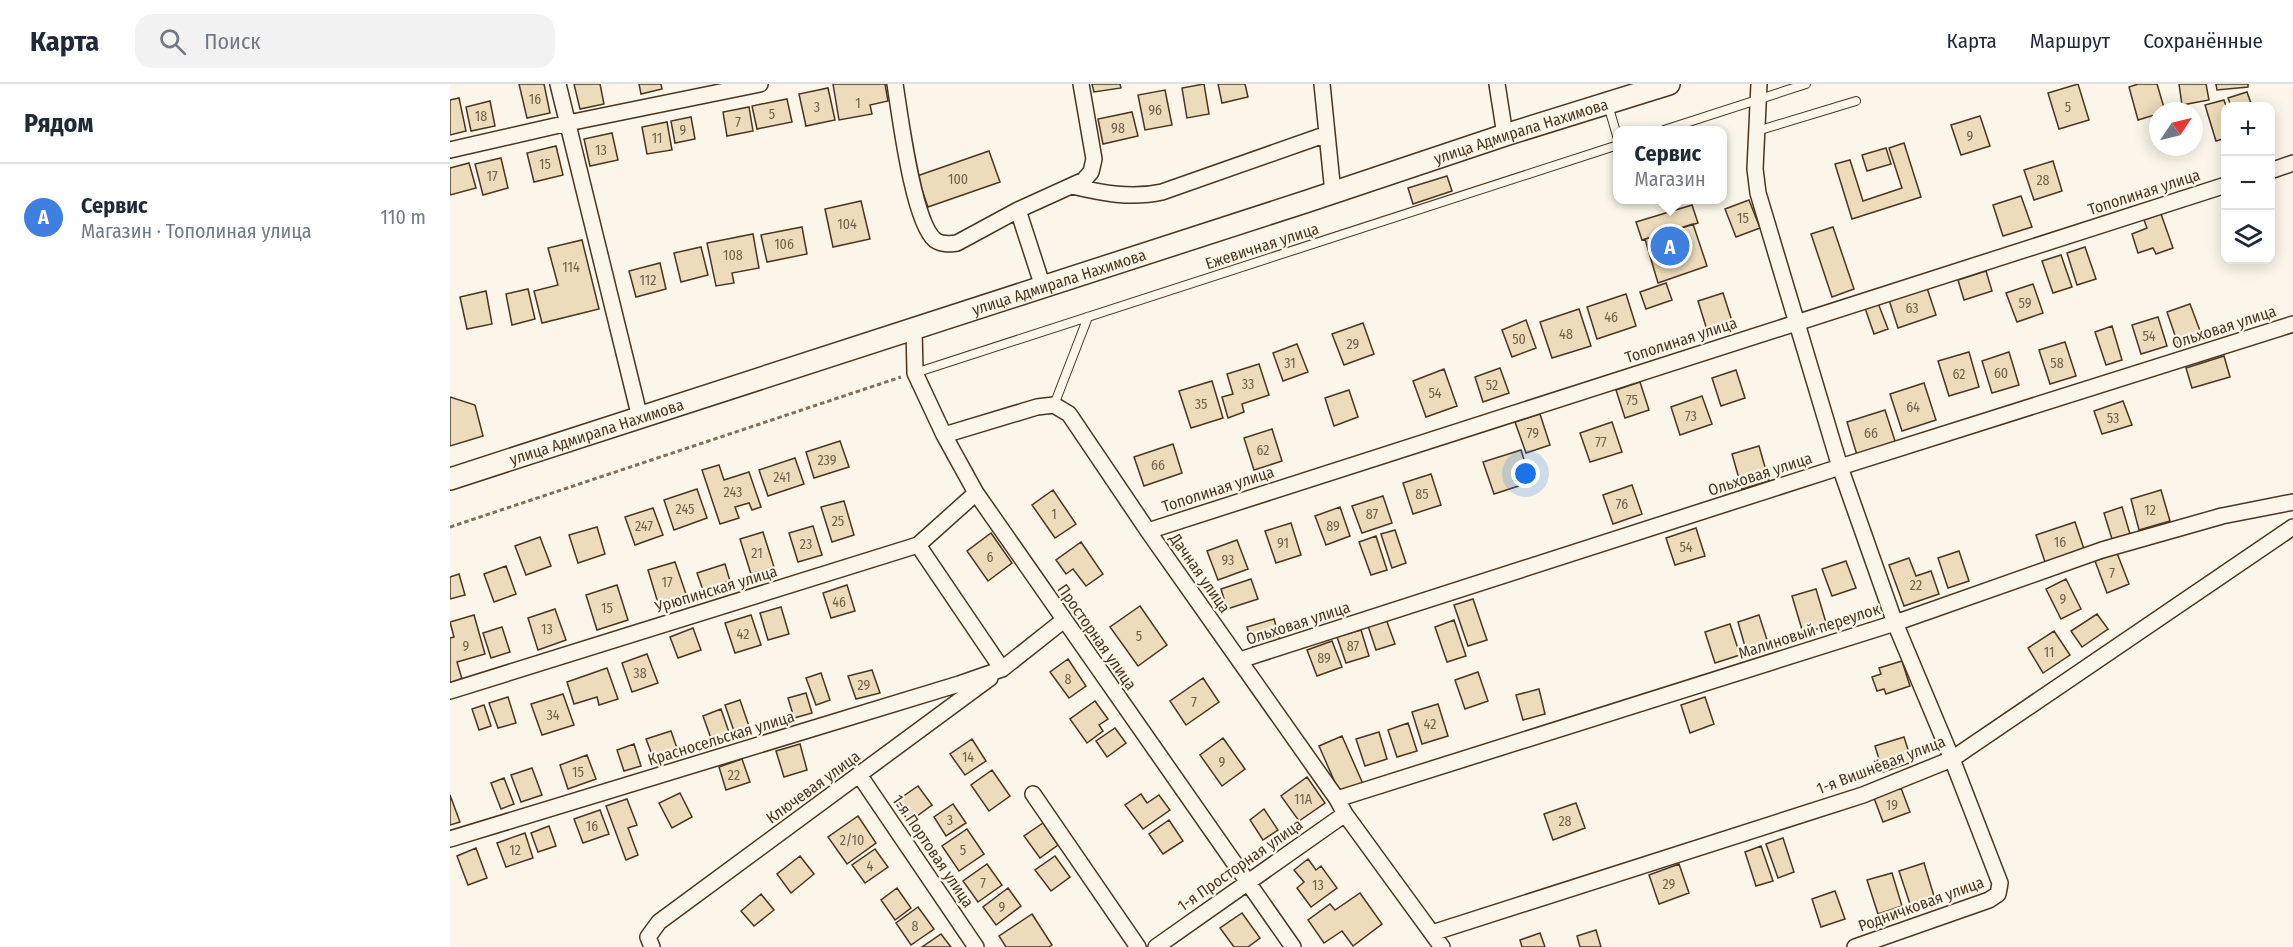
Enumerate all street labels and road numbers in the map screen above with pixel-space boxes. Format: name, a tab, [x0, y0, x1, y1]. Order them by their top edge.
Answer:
street label: улица Адмирала Нахимова	[1431, 94, 1610, 168]
street label: Тополиная улица	[2086, 165, 2203, 219]
street label: Ежевичная улица	[1203, 219, 1321, 273]
street label: улица Адмирала Нахимова	[969, 245, 1148, 319]
street label: Ольховая улица	[2170, 301, 2279, 353]
street label: Тополиная улица	[1623, 313, 1740, 367]
street label: улица Адмирала Нахимова	[507, 394, 686, 469]
street label: Ольховая улица	[1706, 448, 1815, 500]
street label: Тополиная улица	[1160, 462, 1277, 516]
street label: Дачная улица	[1165, 529, 1234, 617]
street label: Урюпинская улица	[652, 561, 780, 617]
street label: Просторная улица	[1053, 581, 1141, 694]
street label: Ольховая улица	[1244, 597, 1353, 649]
street label: Малиновый переулок	[1736, 599, 1883, 663]
street label: Красносельская улица	[645, 707, 797, 769]
street label: 1-я Вишнёвая улица	[1814, 732, 1948, 798]
street label: Ключевая улица	[762, 746, 864, 827]
street label: 1-я Портовая улица	[888, 791, 978, 911]
street label: 1-я Просторная улица	[1174, 815, 1306, 915]
street label: Родничковая улица	[1855, 872, 1987, 936]

